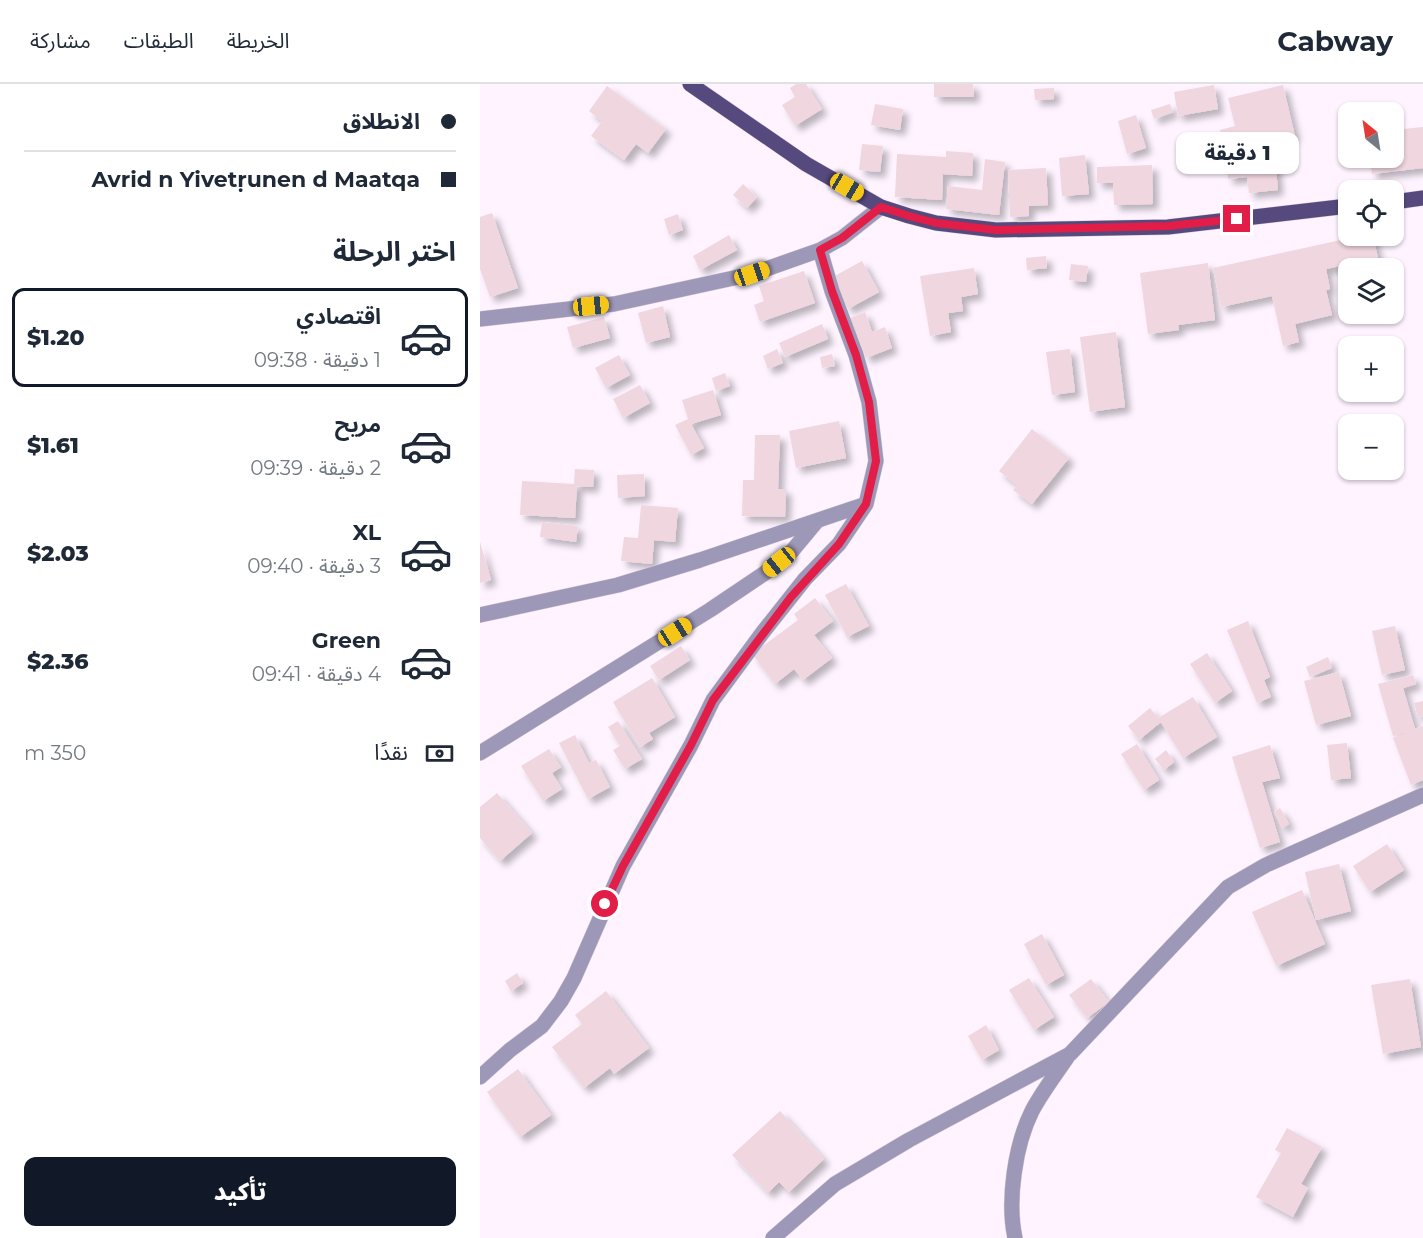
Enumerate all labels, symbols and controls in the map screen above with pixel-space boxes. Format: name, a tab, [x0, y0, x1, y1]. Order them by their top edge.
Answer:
text: Cabway	[1277, 24, 1393, 58]
text: مشاركة	[30, 28, 91, 53]
text: الطبقات	[124, 28, 194, 53]
text: الخريطة	[227, 28, 290, 53]
north arrow	[1338, 102, 1404, 168]
map controls	[1338, 102, 1404, 480]
text: الانطلاق	[343, 108, 420, 135]
callout: 1 دقيقة	[1176, 132, 1299, 174]
text: 1 دقيقة	[1204, 141, 1271, 165]
text: Avrid n Yivetṛunen d Maatqa	[91, 166, 420, 193]
car	[827, 170, 867, 204]
button: locate	[1338, 180, 1404, 246]
route end	[1223, 205, 1250, 232]
text: اختر الرحلة	[333, 235, 456, 268]
button: layers	[1338, 258, 1404, 324]
car	[732, 260, 772, 288]
car	[572, 295, 610, 317]
text: اقتصادي	[296, 303, 381, 330]
icon: car	[399, 311, 453, 365]
text: $1.20	[27, 324, 85, 351]
button: +	[1338, 336, 1404, 402]
text: 1 دقيقة · 09:38	[254, 348, 381, 372]
text: مريح	[335, 411, 381, 438]
button: −	[1338, 414, 1404, 480]
icon: car	[399, 419, 453, 473]
text: $1.61	[27, 432, 79, 459]
text: 2 دقيقة · 09:39	[250, 456, 381, 480]
text: XL	[352, 519, 381, 546]
icon: car	[399, 527, 453, 581]
text: $2.03	[27, 540, 89, 567]
car	[759, 544, 799, 580]
text: 3 دقيقة · 09:40	[247, 554, 381, 578]
car	[655, 615, 695, 649]
text: Green	[312, 627, 381, 654]
icon: car	[399, 635, 453, 689]
text: $2.36	[27, 648, 89, 675]
text: 4 دقيقة · 09:41	[252, 662, 381, 686]
icon: cash	[423, 737, 456, 770]
text: نقدًا	[374, 739, 408, 766]
text: 350 m	[24, 741, 86, 765]
route start	[591, 890, 618, 917]
button: تأكيد	[24, 1157, 456, 1226]

